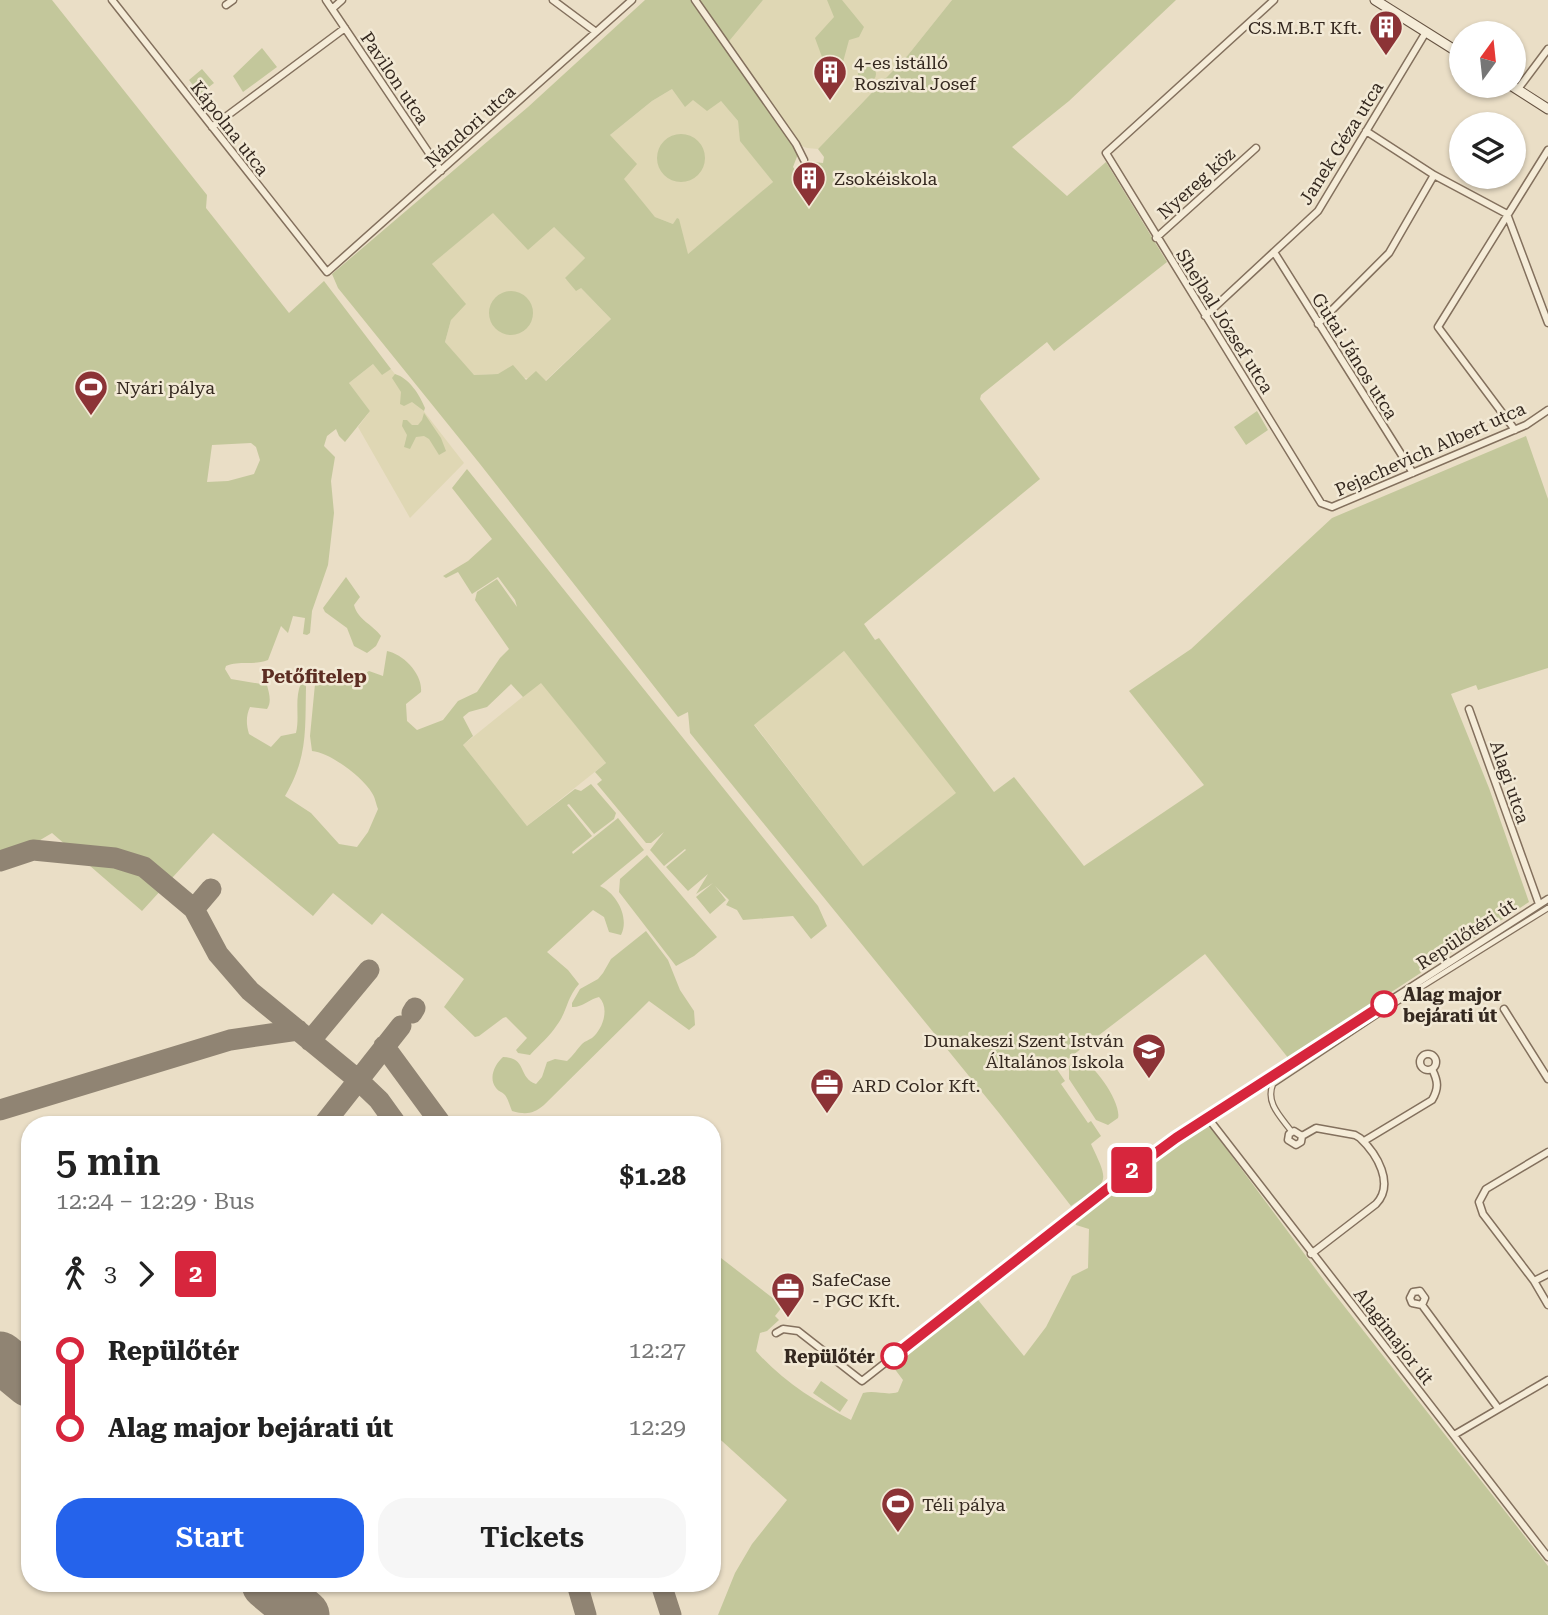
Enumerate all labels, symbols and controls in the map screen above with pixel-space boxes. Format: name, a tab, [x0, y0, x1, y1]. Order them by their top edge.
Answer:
building icon: CS.M.B.T Kft.	[1367, 8, 1405, 57]
place label: CS.M.B.T Kft.	[1248, 17, 1362, 38]
north arrow	[1449, 21, 1526, 98]
map controls	[1449, 21, 1526, 189]
street label: Pavilon utca	[356, 28, 434, 128]
place label: 4-es istálló Roszival Josef	[854, 52, 977, 94]
building icon: 4-es istálló Roszival Josef	[811, 53, 849, 102]
street label: Kápolna utca	[186, 76, 274, 180]
street label: Janek Géza utca	[1295, 77, 1387, 208]
street label: Nándori utca	[421, 80, 519, 172]
button: layers	[1449, 112, 1526, 189]
street label: Nyereg köz	[1153, 143, 1239, 223]
building icon: Zsokéiskola	[790, 159, 828, 208]
place label: Zsokéiskola	[834, 168, 938, 189]
street label: Shejbal József utca	[1172, 245, 1278, 397]
street label: Gutai János utca	[1308, 289, 1403, 423]
sports icon: Nyári pálya	[72, 368, 110, 417]
place label: Nyári pálya	[116, 377, 215, 398]
street label: Pejachevich Albert utca	[1332, 397, 1529, 501]
district label: Petőfitelep	[261, 665, 367, 688]
street label: Alagi utca	[1486, 738, 1534, 826]
street label: Repülőtéri út	[1413, 894, 1520, 974]
place label: Alag major bejárati út	[1403, 984, 1502, 1026]
marker: Alag major bejárati út	[1371, 991, 1397, 1017]
place label: Dunakeszi Szent István Általános Iskola	[924, 1030, 1124, 1072]
school or university icon: Dunakeszi Szent István Általános Iskola	[1130, 1031, 1168, 1080]
office icon: ARD Color Kft.	[808, 1066, 846, 1115]
place label: ARD Color Kft.	[852, 1075, 980, 1096]
text: 5 min	[56, 1140, 161, 1184]
line badge: 2	[1109, 1147, 1155, 1193]
text: 2	[1125, 1156, 1139, 1184]
text: $1.28	[620, 1161, 686, 1191]
text: 12:24 – 12:29 · Bus	[56, 1188, 254, 1215]
icon: walk	[56, 1255, 94, 1293]
icon: forward	[127, 1255, 165, 1293]
text: 3	[104, 1260, 117, 1287]
text: 2	[189, 1260, 202, 1288]
place label: SafeCase - PGC Kft.	[812, 1269, 900, 1311]
office icon: SafeCase - PGC Kft.	[769, 1270, 807, 1319]
street label: Alagimajor út	[1350, 1284, 1438, 1389]
text: Repülőtér	[108, 1336, 239, 1366]
text: 12:27	[629, 1337, 686, 1364]
marker: Repülőtér	[881, 1343, 907, 1369]
place label: Repülőtér	[784, 1346, 875, 1367]
text: Alag major bejárati út	[108, 1413, 393, 1443]
text: 12:29	[629, 1414, 686, 1441]
sports icon: Téli pálya	[879, 1485, 917, 1534]
place label: Téli pálya	[922, 1494, 1006, 1515]
button: Start	[56, 1498, 364, 1578]
button: Tickets	[378, 1498, 686, 1578]

